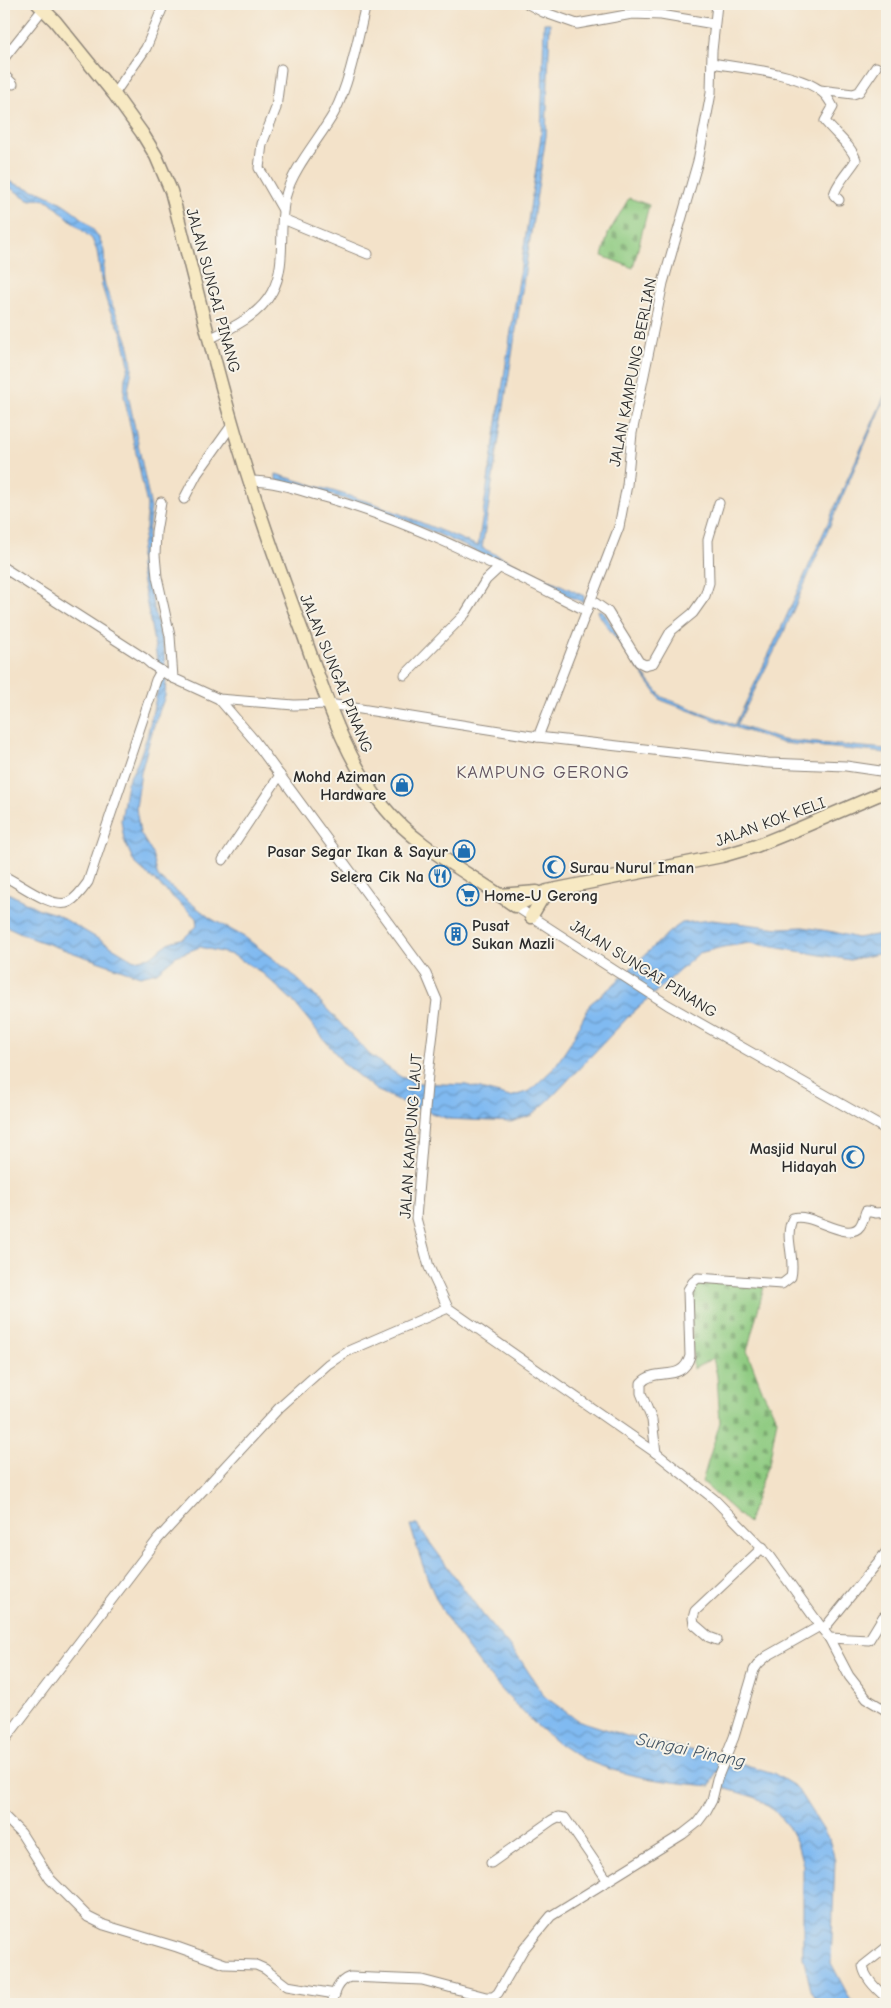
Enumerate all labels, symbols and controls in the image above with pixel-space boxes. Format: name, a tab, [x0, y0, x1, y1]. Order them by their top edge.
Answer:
street label: JALAN SUNGAI PINANG	[182, 206, 244, 375]
street label: JALAN KAMPUNG BERLIAN	[606, 276, 660, 468]
street label: JALAN SUNGAI PINANG	[296, 591, 376, 755]
district label: KAMPUNG GERONG	[456, 762, 630, 783]
place label: Mohd Aziman Hardware	[293, 768, 386, 804]
shop icon: Mohd Aziman Hardware	[390, 773, 414, 797]
street label: JALAN KOK KELI	[713, 794, 828, 850]
shop icon: Pasar Segar Ikan & Sayur	[452, 839, 476, 863]
place label: Pasar Segar Ikan & Sayur	[267, 843, 449, 861]
mosque icon: Surau Nurul Iman	[542, 855, 566, 879]
place label: Surau Nurul Iman	[570, 859, 694, 877]
restaurant icon: Selera Cik Na	[428, 864, 452, 888]
place label: Selera Cik Na	[330, 868, 424, 886]
supermarket icon: Home-U Gerong	[456, 883, 480, 907]
place label: Home-U Gerong	[484, 887, 598, 905]
street label: JALAN SUNGAI PINANG	[567, 916, 720, 1021]
place label: Pusat Sukan Mazli	[472, 917, 555, 953]
building icon: Pusat Sukan Mazli	[444, 922, 468, 946]
street label: JALAN KAMPUNG LAUT	[396, 1052, 426, 1219]
place label: Masjid Nurul Hidayah	[750, 1140, 837, 1176]
mosque icon: Masjid Nurul Hidayah	[841, 1145, 865, 1169]
water label: Sungai Pinang	[635, 1729, 747, 1772]

